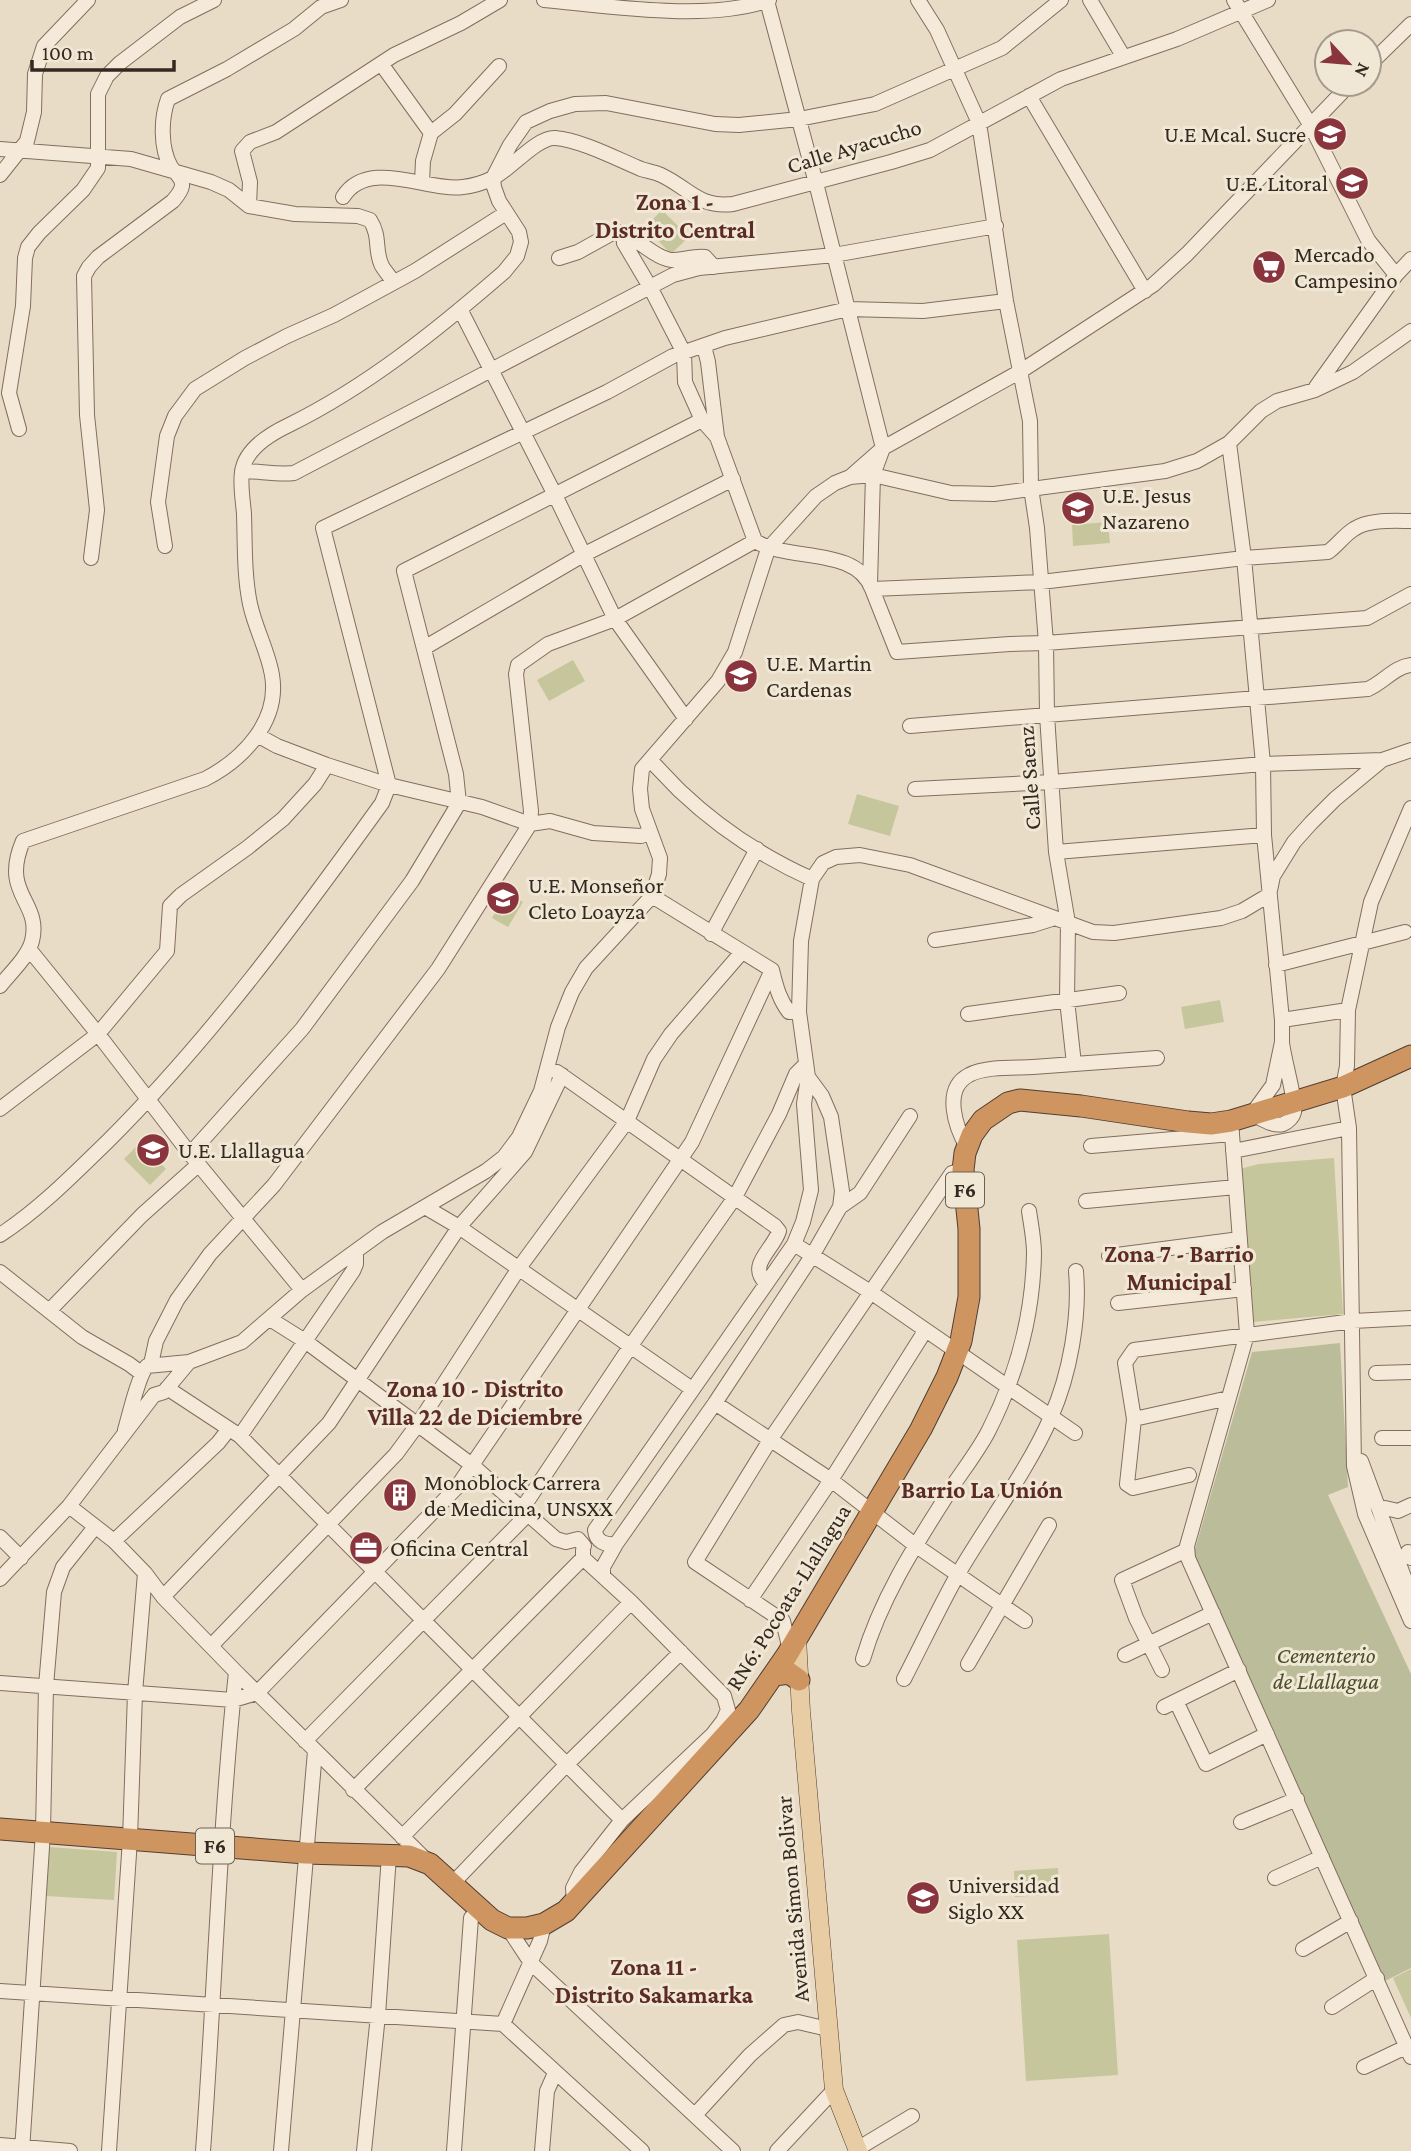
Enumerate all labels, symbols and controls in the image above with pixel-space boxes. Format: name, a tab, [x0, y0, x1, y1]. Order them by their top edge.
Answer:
scale bar	[32, 28, 173, 72]
north arrow	[1313, 28, 1383, 98]
text: 100 m	[42, 41, 94, 65]
text: N	[1351, 60, 1375, 81]
street label: Calle Ayacucho	[784, 113, 924, 179]
school or university icon: U.E Mcal. Sucre	[1311, 115, 1349, 153]
place label: U.E Mcal. Sucre	[1164, 121, 1306, 147]
school or university icon: U.E. Litoral	[1333, 164, 1371, 202]
place label: U.E. Litoral	[1225, 170, 1328, 196]
district label: Zona 1 - Distrito Central	[595, 188, 755, 243]
place label: Mercado Campesino	[1294, 241, 1398, 293]
supermarket icon: Mercado Campesino	[1250, 248, 1288, 286]
place label: U.E. Jesus Nazareno	[1102, 482, 1191, 534]
school or university icon: U.E. Jesus Nazareno	[1059, 489, 1097, 527]
place label: U.E. Martin Cardenas	[766, 650, 872, 702]
school or university icon: U.E. Martin Cardenas	[722, 657, 760, 695]
street label: Calle Saenz	[1012, 725, 1046, 831]
place label: U.E. Monseñor Cleto Loayza	[528, 872, 664, 924]
school or university icon: U.E. Monseñor Cleto Loayza	[484, 879, 522, 917]
school or university icon: U.E. Llallagua	[134, 1131, 172, 1169]
place label: U.E. Llallagua	[178, 1137, 305, 1163]
road number: F6	[946, 1172, 984, 1208]
district label: Zona 7 - Barrio Municipal	[1104, 1240, 1254, 1295]
district label: Zona 10 - Distrito Villa 22 de Diciembre	[367, 1375, 582, 1430]
place label: Monoblock Carrera de Medicina, UNSXX	[424, 1469, 613, 1521]
building icon: Monoblock Carrera de Medicina, UNSXX	[381, 1476, 419, 1514]
district label: Barrio La Unión	[901, 1476, 1063, 1503]
street label: RN6: Pocoata-Llallagua	[720, 1499, 856, 1695]
office icon: Oficina Central	[347, 1529, 385, 1567]
place label: Oficina Central	[390, 1535, 529, 1561]
park label: Cementerio de Llallagua	[1273, 1642, 1379, 1694]
street label: Avenida Simon Bolivar	[770, 1795, 814, 2003]
road number: F6	[196, 1828, 234, 1864]
place label: Universidad Siglo XX	[948, 1872, 1060, 1924]
school or university icon: Universidad Siglo XX	[904, 1879, 942, 1917]
district label: Zona 11 - Distrito Sakamarka	[555, 1953, 753, 2008]

